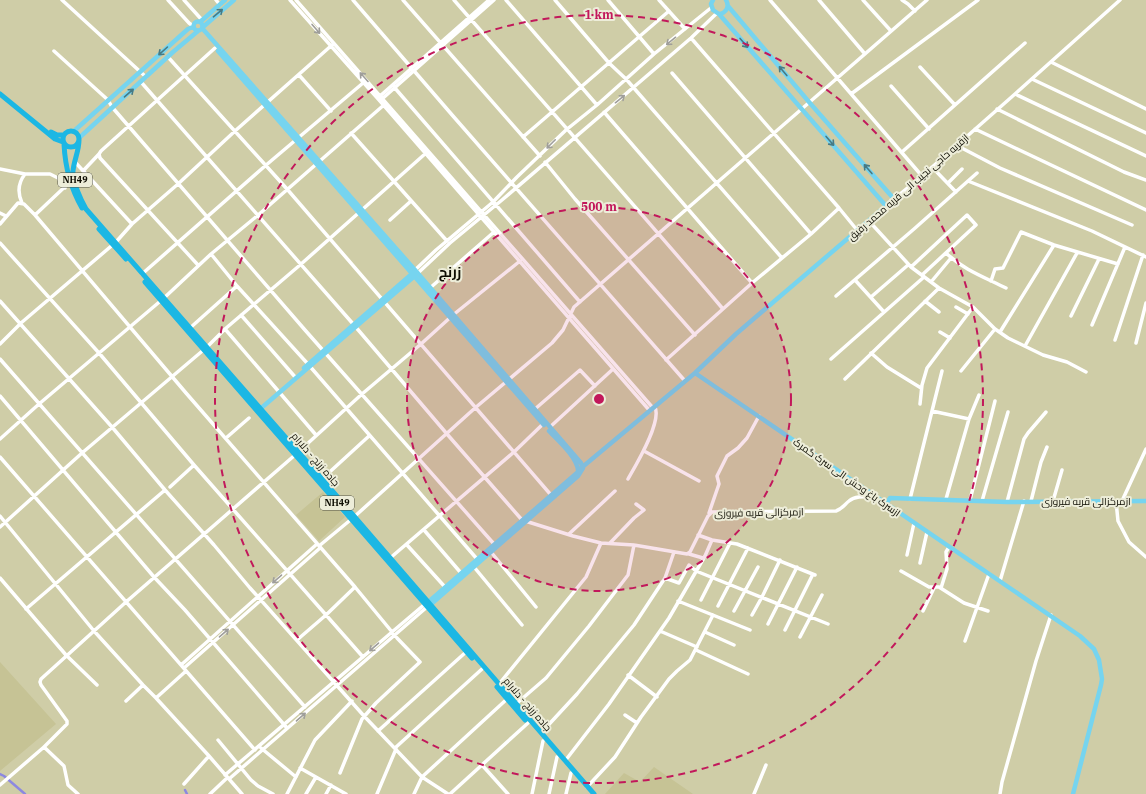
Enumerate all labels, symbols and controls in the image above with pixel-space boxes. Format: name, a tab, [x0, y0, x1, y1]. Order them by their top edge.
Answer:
text: 1 km	[584, 7, 614, 22]
one-way arrow	[213, 9, 224, 18]
one-way arrow	[311, 24, 320, 35]
one-way arrow	[665, 36, 676, 45]
one-way arrow	[740, 38, 749, 48]
one-way arrow	[158, 47, 169, 56]
one-way arrow	[778, 66, 787, 77]
one-way arrow	[359, 72, 369, 82]
one-way arrow	[124, 88, 134, 97]
one-way arrow	[615, 94, 625, 103]
street label: ازقریه حاجی نجیب الی قریه محمد رفیق	[845, 131, 972, 244]
one-way arrow	[825, 136, 834, 146]
one-way arrow	[546, 139, 556, 149]
one-way arrow	[864, 165, 873, 175]
road number: NH49	[58, 173, 92, 187]
text: 500 m	[581, 199, 617, 214]
district label: زرنج	[439, 263, 461, 282]
centre of rings	[592, 392, 606, 406]
street label: جاده زرنج - دلارام	[288, 430, 343, 490]
street label: ازسرک باغ وحش الی سرک گمرک	[791, 435, 903, 519]
street label: ازمرکزالی قریه فیروزی	[1041, 495, 1131, 508]
road number: NH49	[320, 496, 354, 510]
street label: ازمرکزالی قریه فیروزی	[714, 505, 804, 520]
one-way arrow	[272, 575, 282, 584]
one-way arrow	[218, 629, 229, 638]
one-way arrow	[368, 643, 379, 652]
street label: جاده زرنج - دلارام	[500, 675, 555, 735]
one-way arrow	[295, 712, 306, 721]

